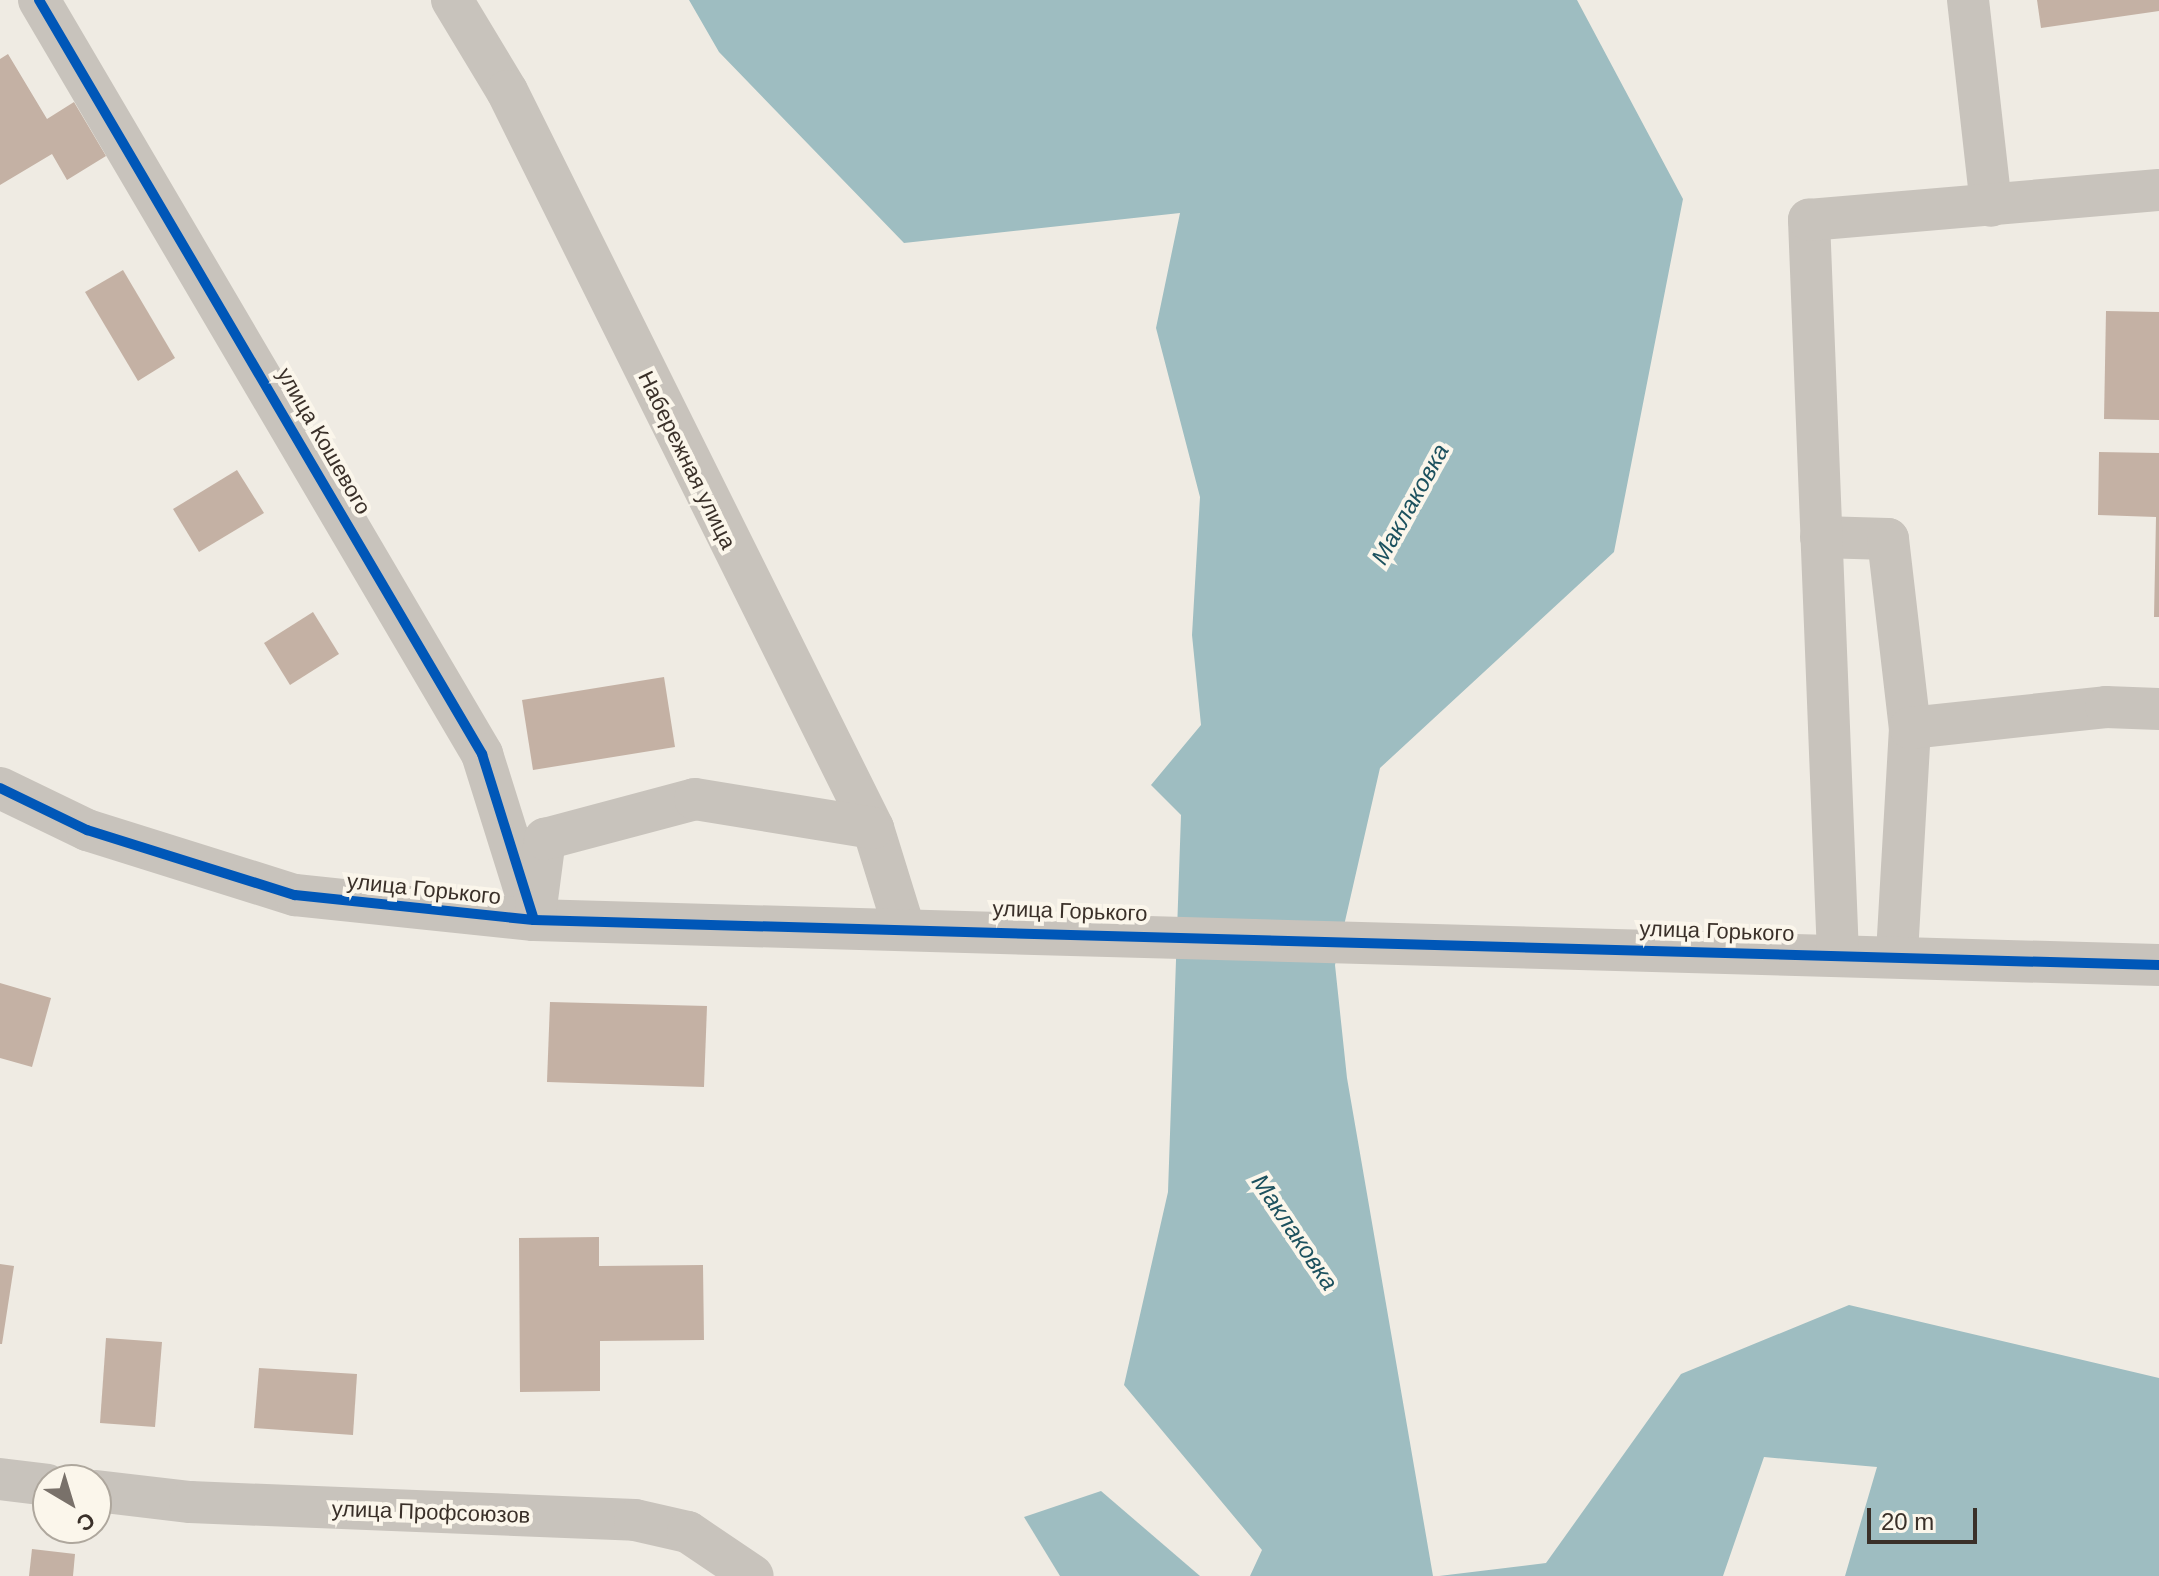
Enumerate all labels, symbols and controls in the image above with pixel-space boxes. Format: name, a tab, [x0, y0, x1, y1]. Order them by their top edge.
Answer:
street label: улица Кошевого	[271, 363, 377, 519]
street label: Набережная улица	[632, 367, 742, 553]
water label: Маклаковка	[1365, 439, 1455, 569]
street label: улица Горького	[346, 868, 502, 910]
street label: улица Горького	[992, 895, 1148, 927]
street label: улица Горького	[1639, 915, 1795, 947]
water label: Маклаковка	[1246, 1169, 1344, 1295]
north arrow	[32, 1464, 112, 1544]
scale bar	[1871, 1492, 1981, 1542]
street label: улица Профсоюзов	[331, 1495, 531, 1529]
text: С	[72, 1507, 100, 1536]
text: 20 m	[1881, 1508, 1934, 1535]

